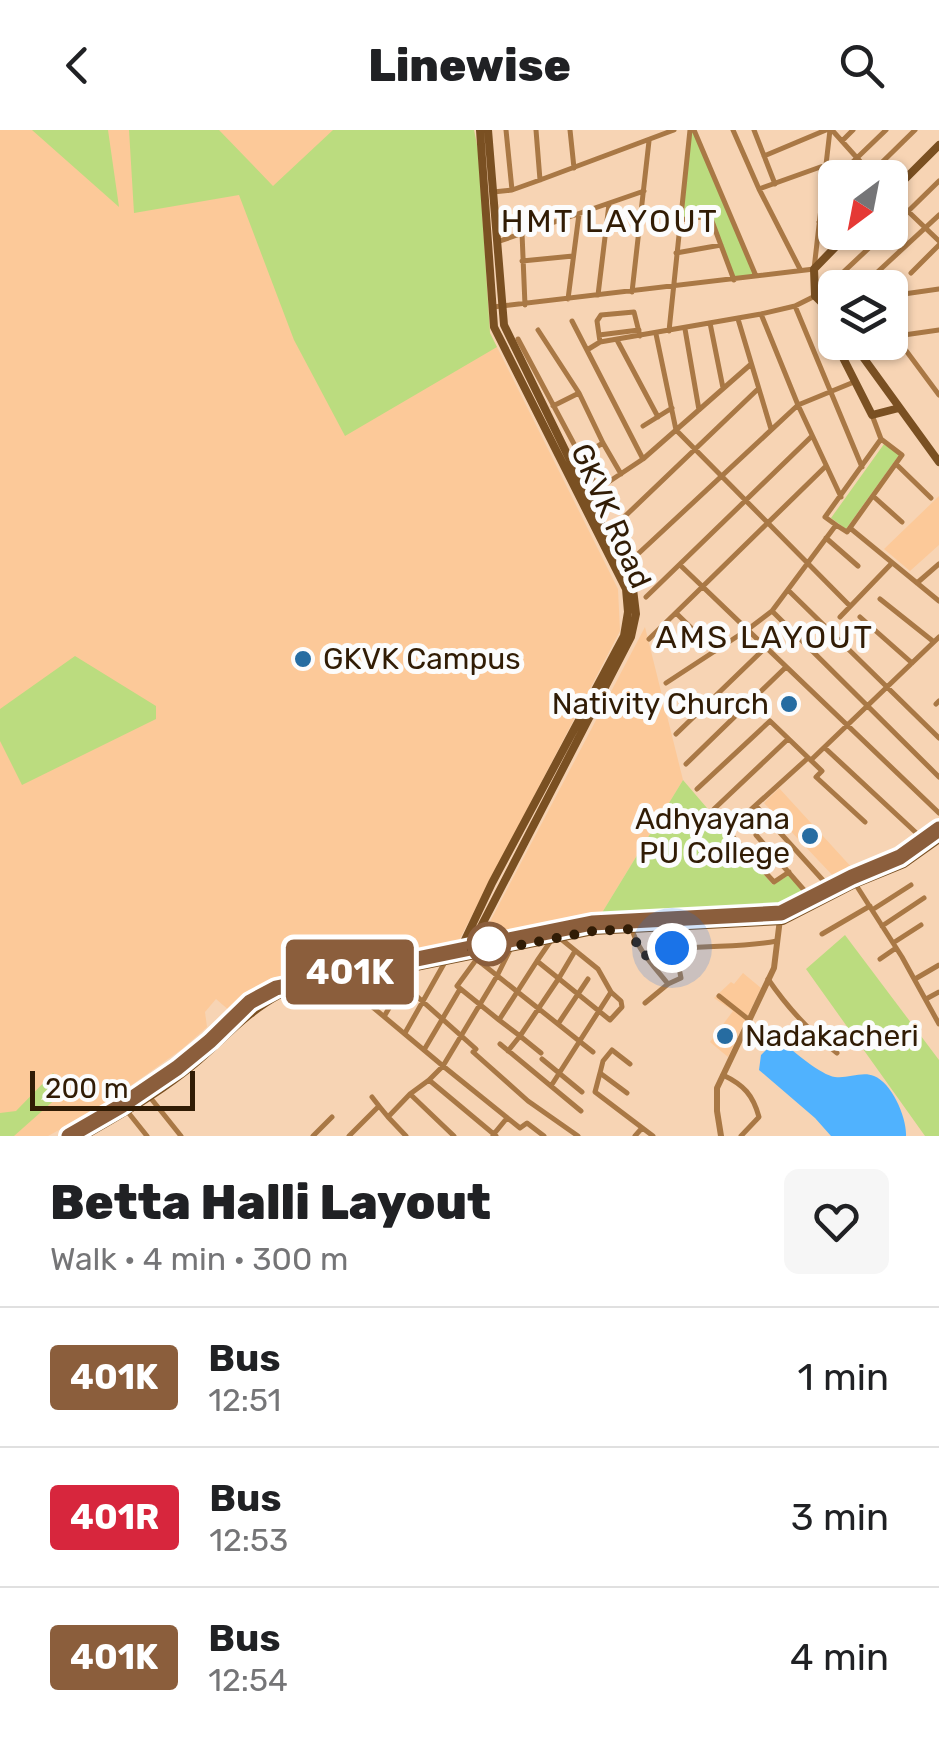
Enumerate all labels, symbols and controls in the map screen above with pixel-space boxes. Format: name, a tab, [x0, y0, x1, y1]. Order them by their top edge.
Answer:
icon: back	[50, 38, 105, 93]
icon: search	[834, 38, 889, 93]
text: Linewise	[368, 39, 571, 92]
north arrow	[818, 160, 908, 250]
map controls	[818, 160, 908, 360]
district label: HMT LAYOUT	[501, 202, 719, 240]
button: layers	[818, 270, 908, 360]
street label: GKVK Road	[563, 438, 659, 594]
district label: AMS LAYOUT	[655, 618, 875, 656]
place label: GKVK Campus	[323, 641, 521, 677]
marker: GKVK Campus	[292, 648, 314, 670]
place label: Nativity Church	[552, 686, 769, 722]
marker: Nativity Church	[778, 693, 800, 715]
place label: Adhyayana PU College	[635, 801, 790, 871]
marker: Adhyayana PU College	[799, 825, 821, 847]
unlabelled marker	[468, 923, 510, 965]
your location	[647, 923, 697, 973]
line badge: 401K	[280, 940, 420, 1004]
text: 401K	[306, 951, 394, 993]
place label: Nadakacheri	[745, 1018, 919, 1054]
marker: Nadakacheri	[714, 1025, 736, 1047]
scale bar	[30, 1066, 195, 1110]
text: 200 m	[45, 1072, 129, 1105]
button: heart	[784, 1169, 889, 1274]
text: Betta Halli Layout	[50, 1174, 491, 1231]
text: Walk · 4 min · 300 m	[50, 1240, 349, 1278]
text: Bus	[208, 1335, 280, 1381]
text: 1 min	[797, 1354, 889, 1400]
text: 401K	[70, 1356, 158, 1398]
text: 12:51	[208, 1381, 281, 1419]
text: Bus	[209, 1475, 281, 1521]
text: 3 min	[791, 1494, 889, 1540]
text: 401R	[70, 1496, 159, 1538]
text: 12:53	[209, 1521, 288, 1559]
text: Bus	[208, 1615, 280, 1661]
text: 4 min	[790, 1634, 889, 1680]
text: 401K	[70, 1636, 158, 1678]
text: 12:54	[208, 1661, 288, 1699]

